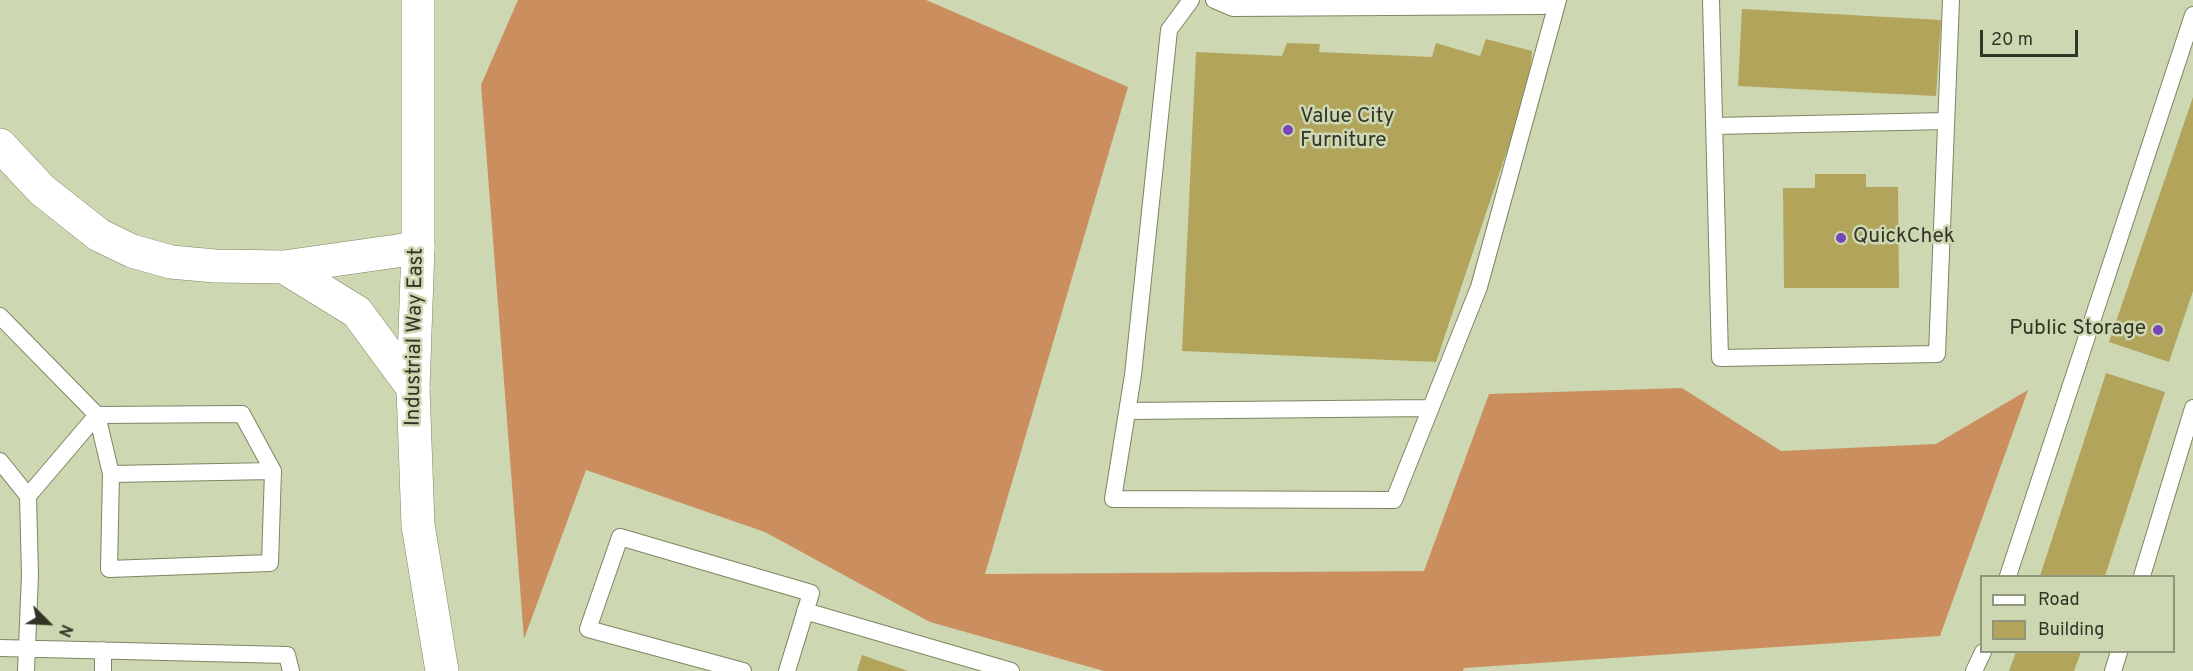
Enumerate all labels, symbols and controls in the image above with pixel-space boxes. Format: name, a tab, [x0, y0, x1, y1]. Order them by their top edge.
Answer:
scale bar	[1983, 18, 2080, 56]
text: 20 m	[1991, 29, 2033, 52]
place label: Value City Furniture	[1300, 105, 1394, 155]
marker: Value City Furniture	[1281, 123, 1295, 137]
place label: QuickChek	[1853, 225, 1955, 251]
marker: QuickChek	[1834, 231, 1848, 245]
street label: Industrial Way East	[402, 248, 430, 426]
place label: Public Storage	[2009, 317, 2146, 343]
marker: Public Storage	[2151, 323, 2165, 337]
legend	[1980, 575, 2175, 653]
text: Road	[2038, 589, 2080, 612]
north arrow	[18, 593, 78, 653]
text: Building	[2038, 619, 2104, 642]
text: N	[53, 621, 76, 640]

